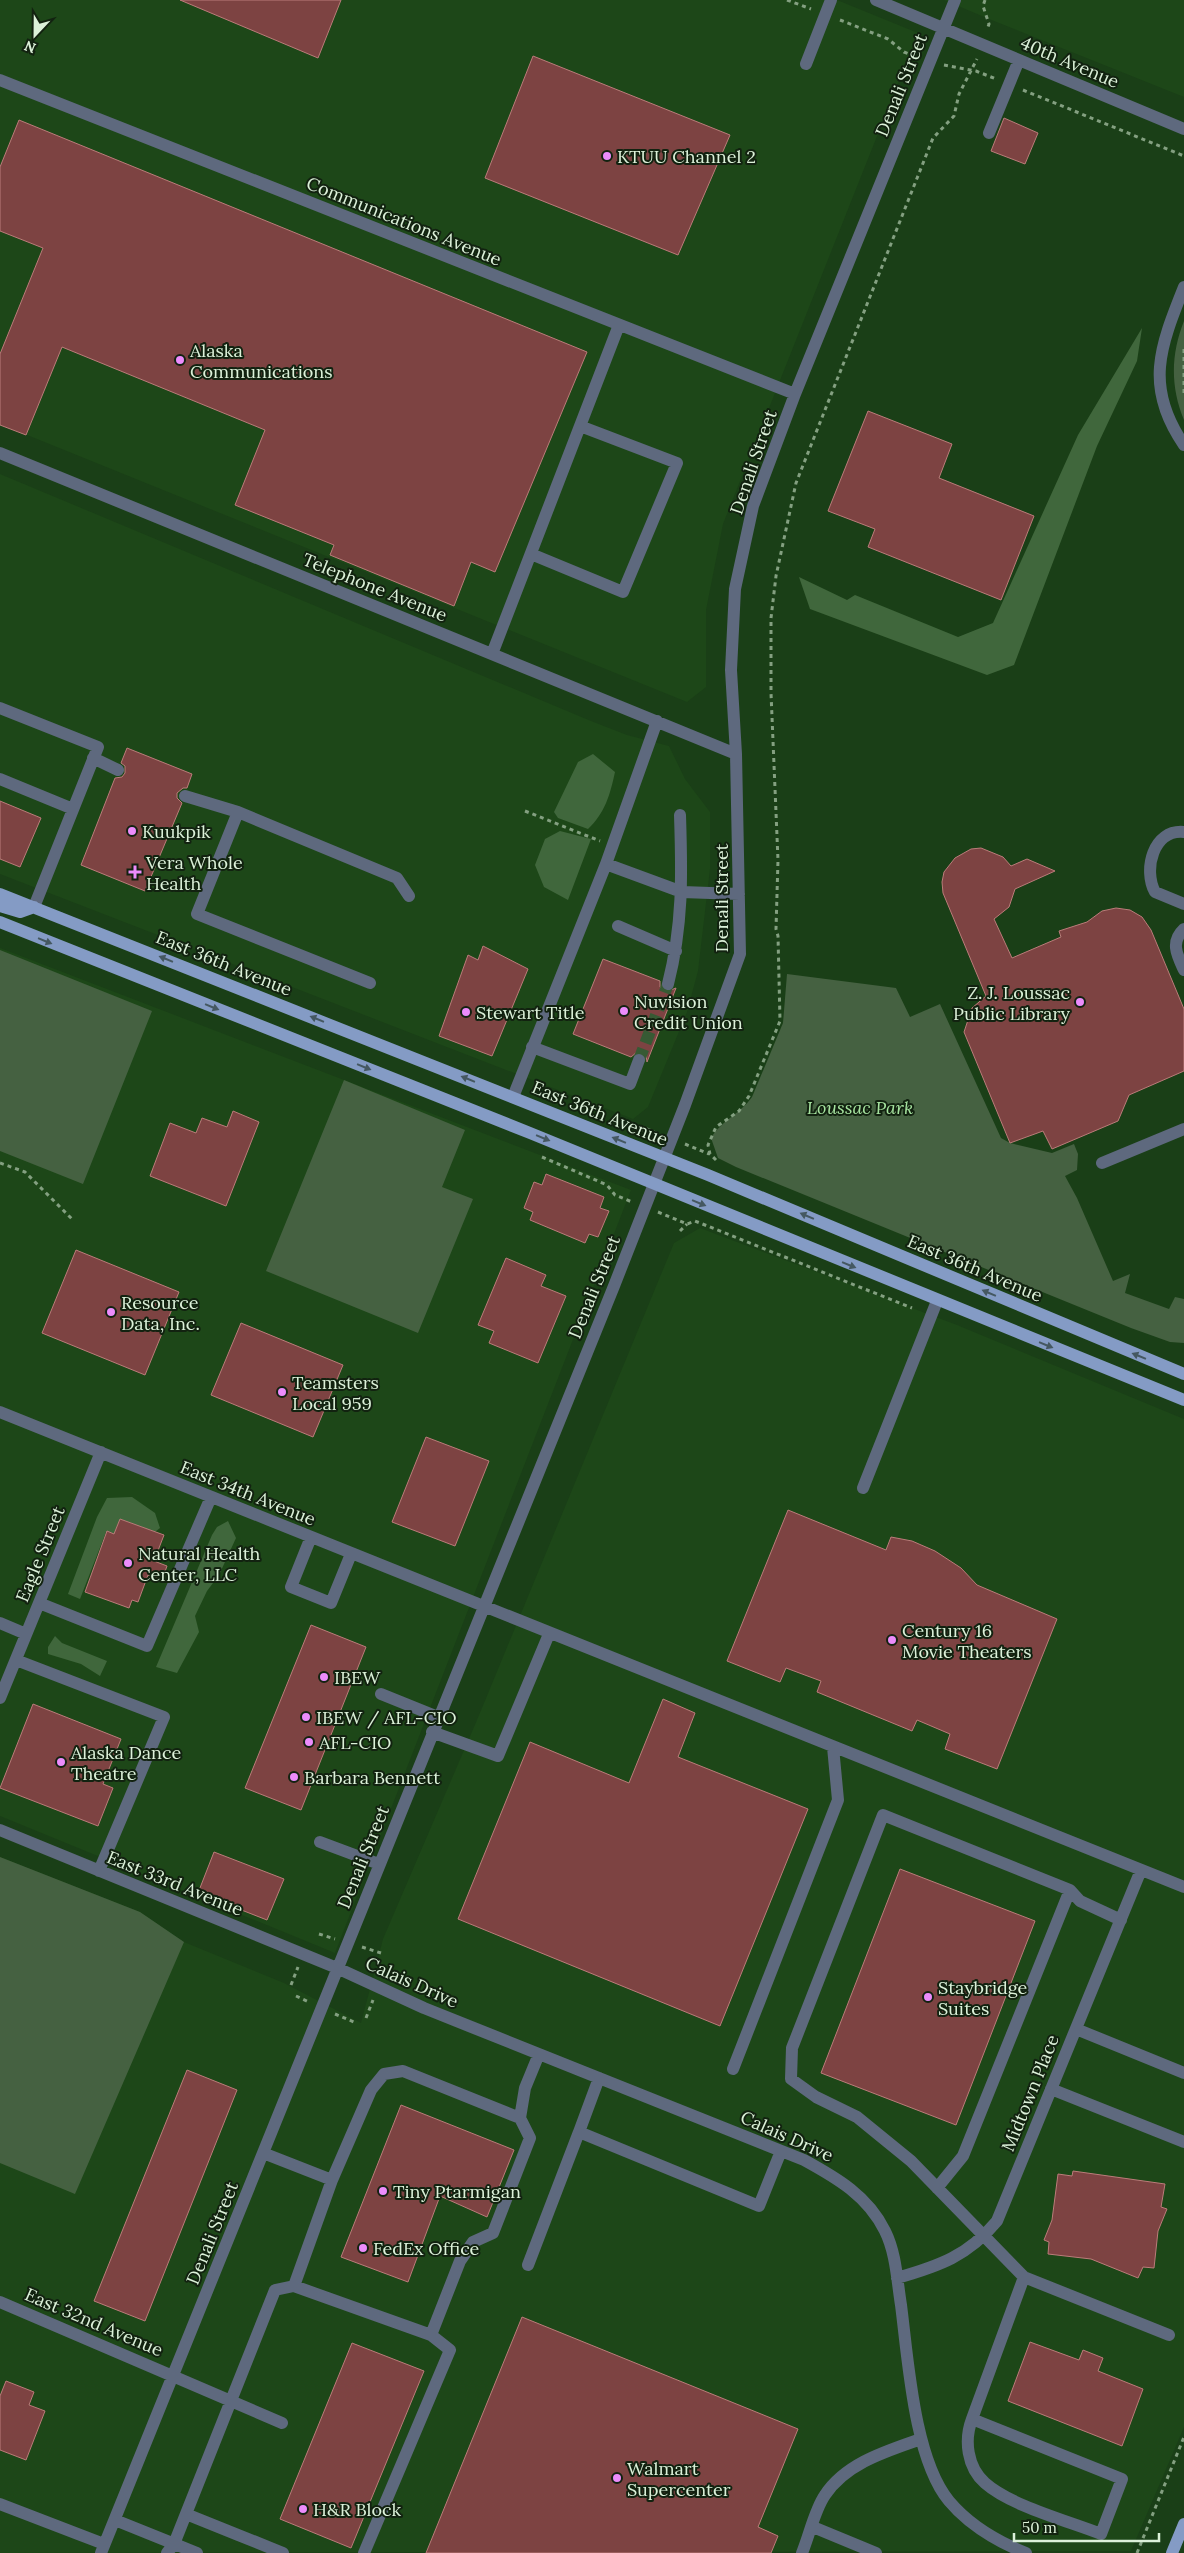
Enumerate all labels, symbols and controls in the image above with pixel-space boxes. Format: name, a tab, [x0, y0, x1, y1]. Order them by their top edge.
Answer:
north arrow	[10, 10, 60, 60]
street label: Denali Street	[870, 30, 932, 140]
street label: 40th Avenue	[1017, 31, 1123, 93]
text: N	[22, 37, 39, 57]
place label: KTUU Channel 2	[617, 145, 756, 168]
marker: KTUU Channel 2	[601, 150, 613, 162]
street label: Communications Avenue	[303, 171, 505, 271]
place label: Alaska Communications	[189, 339, 333, 383]
marker: Alaska Communications	[174, 354, 186, 366]
street label: Denali Street	[724, 407, 782, 517]
street label: Telephone Avenue	[299, 548, 451, 627]
place label: Kuukpik	[142, 820, 211, 843]
marker: Kuukpik	[126, 825, 138, 837]
street label: Denali Street	[710, 843, 733, 953]
place label: Vera Whole Health	[145, 851, 243, 895]
marker: Vera Whole Health	[128, 865, 142, 879]
street label: East 36th Avenue	[153, 925, 296, 1001]
one-way arrow	[38, 937, 53, 945]
one-way arrow	[158, 955, 173, 963]
place label: Z. J. Loussac Public Library	[953, 981, 1070, 1025]
place label: Nuvision Credit Union	[634, 990, 743, 1034]
marker: Z. J. Loussac Public Library	[1074, 996, 1086, 1008]
place label: Stewart Title	[476, 1001, 585, 1024]
one-way arrow	[205, 1004, 220, 1011]
marker: Nuvision Credit Union	[618, 1005, 630, 1017]
marker: Stewart Title	[460, 1006, 472, 1018]
one-way arrow	[310, 1014, 324, 1022]
one-way arrow	[356, 1064, 371, 1071]
one-way arrow	[460, 1075, 475, 1083]
street label: East 36th Avenue	[529, 1075, 672, 1151]
park label: Loussac Park	[807, 1096, 913, 1119]
one-way arrow	[536, 1134, 550, 1142]
one-way arrow	[612, 1136, 626, 1144]
one-way arrow	[692, 1199, 707, 1207]
one-way arrow	[800, 1212, 814, 1220]
street label: East 36th Avenue	[904, 1229, 1046, 1307]
street label: Denali Street	[563, 1232, 625, 1342]
one-way arrow	[842, 1261, 856, 1269]
one-way arrow	[982, 1289, 996, 1297]
place label: Resource Data, Inc.	[121, 1291, 200, 1335]
marker: Resource Data, Inc.	[105, 1306, 117, 1318]
one-way arrow	[1039, 1341, 1053, 1349]
one-way arrow	[1131, 1352, 1146, 1360]
place label: Teamsters Local 959	[292, 1371, 379, 1415]
marker: Teamsters Local 959	[276, 1386, 288, 1398]
street label: East 34th Avenue	[177, 1455, 319, 1531]
street label: Eagle Street	[10, 1503, 70, 1605]
place label: Natural Health Center, LLC	[138, 1542, 261, 1586]
marker: Natural Health Center, LLC	[122, 1557, 134, 1569]
place label: Century 16 Movie Theaters	[902, 1619, 1032, 1663]
marker: Century 16 Movie Theaters	[886, 1634, 898, 1646]
place label: IBEW	[334, 1666, 381, 1689]
marker: IBEW	[318, 1671, 330, 1683]
place label: IBEW / AFL-CIO	[316, 1706, 456, 1729]
marker: IBEW / AFL-CIO	[300, 1711, 312, 1723]
place label: AFL-CIO	[318, 1731, 391, 1754]
marker: AFL-CIO	[303, 1736, 315, 1748]
place label: Alaska Dance Theatre	[70, 1741, 181, 1785]
marker: Alaska Dance Theatre	[55, 1756, 67, 1768]
place label: Barbara Bennett	[304, 1766, 440, 1789]
marker: Barbara Bennett	[288, 1771, 300, 1783]
street label: Denali Street	[332, 1802, 394, 1912]
street label: East 33rd Avenue	[104, 1845, 247, 1921]
street label: Calais Drive	[362, 1951, 462, 2013]
place label: Staybridge Suites	[938, 1976, 1028, 2020]
marker: Staybridge Suites	[922, 1991, 934, 2003]
street label: Midtown Place	[996, 2031, 1064, 2155]
street label: Calais Drive	[737, 2105, 837, 2167]
street label: Denali Street	[181, 2178, 243, 2288]
place label: Tiny Ptarmigan	[393, 2180, 521, 2203]
marker: Tiny Ptarmigan	[377, 2185, 389, 2197]
place label: FedEx Office	[373, 2237, 480, 2260]
marker: FedEx Office	[357, 2242, 369, 2254]
street label: East 32nd Avenue	[22, 2283, 167, 2362]
place label: Walmart Supercenter	[627, 2457, 731, 2501]
marker: Walmart Supercenter	[611, 2472, 623, 2484]
place label: H&R Block	[313, 2498, 402, 2521]
marker: H&R Block	[297, 2503, 309, 2515]
scale bar	[1014, 2510, 1159, 2542]
text: 50 m	[1022, 2518, 1057, 2537]

